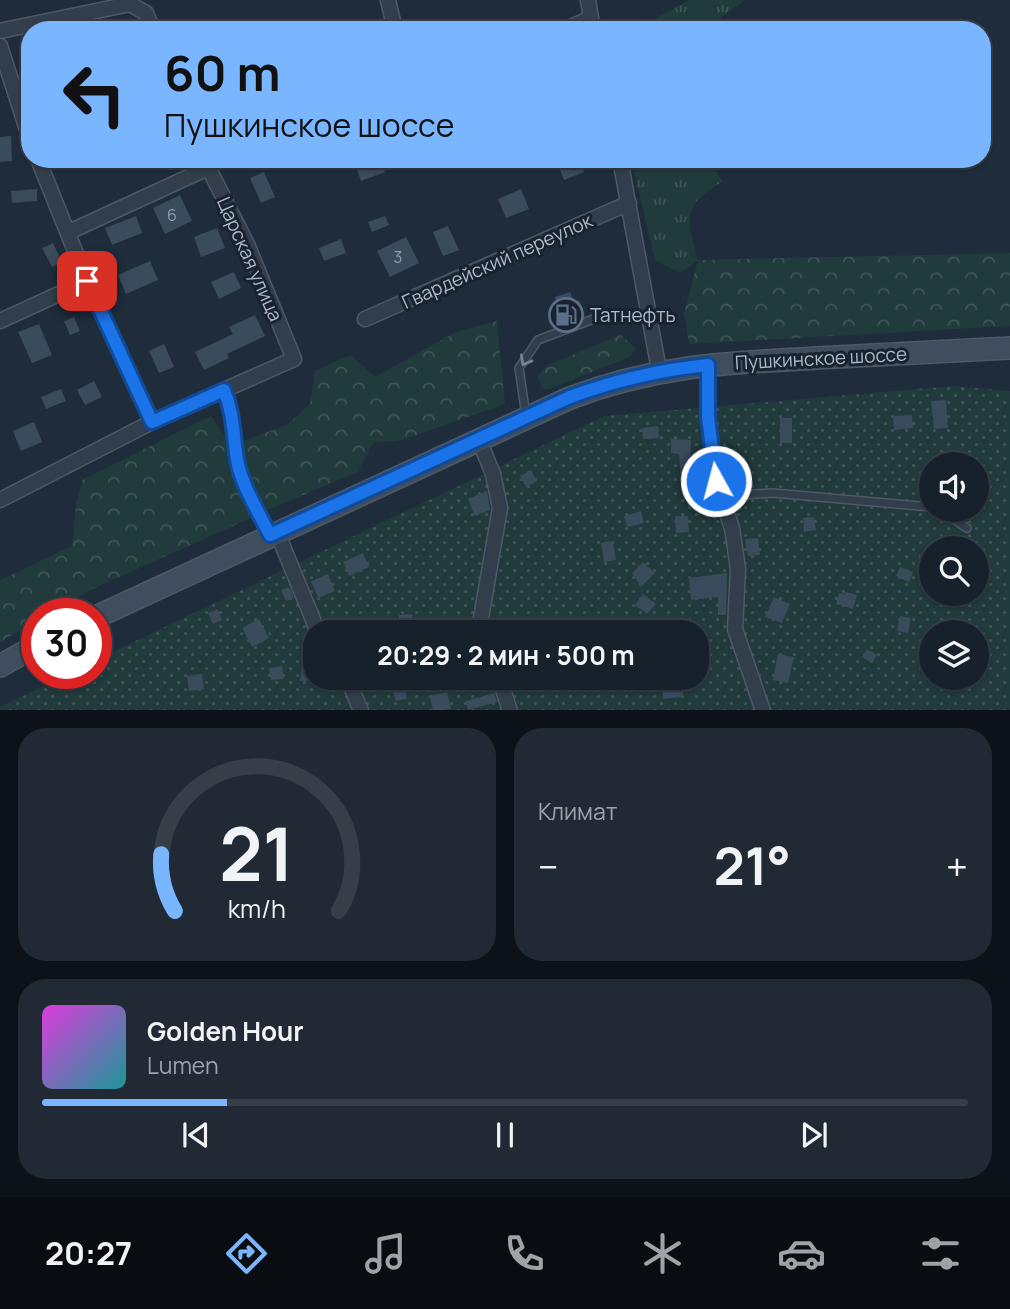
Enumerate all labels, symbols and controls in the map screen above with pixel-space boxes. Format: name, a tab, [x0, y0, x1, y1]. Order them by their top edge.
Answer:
text: 60 m	[164, 39, 281, 106]
icon: left	[49, 49, 140, 140]
text: Пушкинское шоссе	[164, 103, 454, 147]
street label: Царская улица	[211, 193, 289, 325]
house number: 6	[167, 204, 177, 226]
street label: Гвардейский переулок	[398, 207, 597, 315]
house number: 3	[394, 246, 402, 268]
pin	[57, 251, 117, 311]
icon: arrive	[68, 262, 106, 300]
fuel station icon: Татнефть	[547, 296, 585, 334]
place label: Татнефть	[590, 302, 676, 328]
street label: Пушкинское шоссе	[734, 341, 908, 375]
one-way arrow	[520, 354, 533, 367]
position arrow	[679, 444, 753, 518]
map controls	[919, 452, 989, 690]
button: sound	[919, 452, 989, 522]
button: search	[919, 536, 989, 606]
speed limit sign: 30	[21, 598, 112, 689]
button: layers	[919, 620, 989, 690]
text: 20:29 · 2 мин · 500 m	[377, 637, 635, 673]
text: Климат	[538, 795, 617, 827]
text: 21	[219, 803, 295, 903]
text: 21°	[714, 830, 791, 901]
text: −	[538, 840, 559, 892]
text: +	[946, 840, 968, 892]
text: km/h	[228, 890, 286, 925]
text: Golden Hour	[147, 1013, 304, 1049]
text: Lumen	[147, 1049, 219, 1081]
icon: previous	[177, 1116, 215, 1154]
icon: pause	[486, 1116, 524, 1154]
icon: next	[795, 1116, 833, 1154]
icon: directions	[222, 1229, 271, 1278]
icon: music	[361, 1229, 410, 1278]
icon: phone	[500, 1229, 549, 1278]
icon: climate	[638, 1229, 687, 1278]
icon: car	[777, 1229, 826, 1278]
icon: filters	[916, 1229, 965, 1278]
text: 20:27	[45, 1231, 132, 1275]

